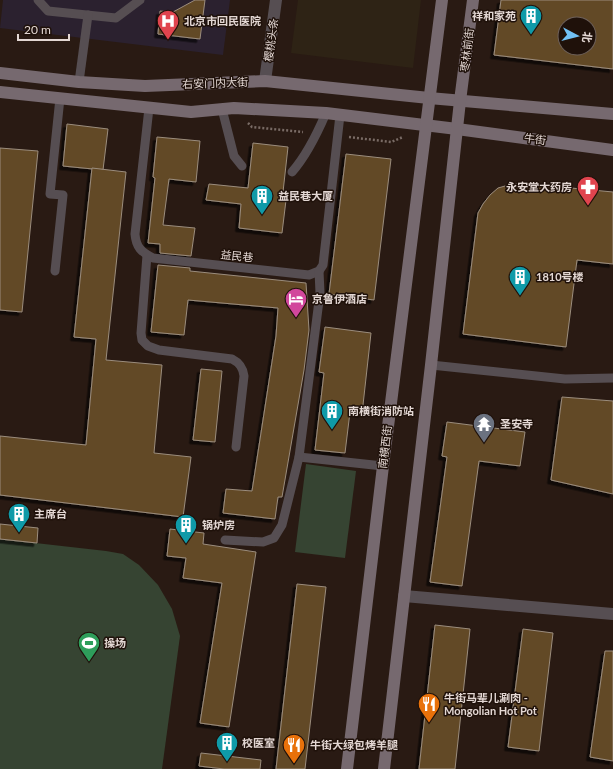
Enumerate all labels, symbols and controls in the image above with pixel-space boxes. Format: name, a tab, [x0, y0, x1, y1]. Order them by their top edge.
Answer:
building icon: 祥和家苑	[518, 3, 544, 36]
hospital icon: 北京市回民医院	[155, 8, 181, 41]
place label: 祥和家苑	[472, 9, 516, 22]
place label: 北京市回民医院	[184, 14, 261, 27]
scale bar	[18, 16, 69, 42]
north arrow	[557, 16, 597, 56]
street label: 樱桃头条	[261, 17, 280, 63]
text: 20 m	[24, 22, 51, 37]
street label: 枣林前街	[457, 27, 476, 73]
text: 北	[580, 31, 595, 44]
street label: 右安门内大街	[182, 75, 248, 90]
street label: 牛街	[523, 131, 547, 146]
pharmacy icon: 永安堂大药房	[575, 174, 601, 207]
place label: 永安堂大药房	[506, 180, 572, 193]
building icon: 益民巷大厦	[249, 183, 275, 216]
place label: 益民巷大厦	[278, 189, 333, 202]
street label: 益民巷	[220, 247, 254, 264]
building icon: 1810号楼	[507, 264, 533, 297]
place label: 1810号楼	[536, 270, 584, 283]
hotel icon: 京鲁伊酒店	[283, 286, 309, 319]
place label: 京鲁伊酒店	[312, 292, 367, 305]
building icon: 南横街消防站	[319, 398, 345, 431]
place label: 南横街消防站	[348, 404, 414, 417]
temple icon: 圣安寺	[471, 411, 497, 444]
place label: 圣安寺	[500, 417, 533, 430]
street label: 南横西街	[375, 424, 394, 470]
building icon: 主席台	[6, 501, 32, 534]
place label: 主席台	[34, 507, 67, 520]
building icon: 锅炉房	[173, 512, 199, 545]
place label: 锅炉房	[202, 518, 235, 531]
sports icon: 操场	[76, 630, 102, 663]
place label: 操场	[104, 636, 126, 649]
restaurant icon: 牛街马辈儿涮肉 - Mongolian Hot Pot	[416, 691, 442, 724]
place label: 牛街马辈儿涮肉 - Mongolian Hot Pot	[444, 691, 538, 717]
building icon: 校医室	[214, 730, 240, 763]
restaurant icon: 牛街大绿包烤羊腿	[281, 732, 307, 765]
place label: 校医室	[242, 736, 275, 749]
place label: 牛街大绿包烤羊腿	[310, 738, 398, 751]

